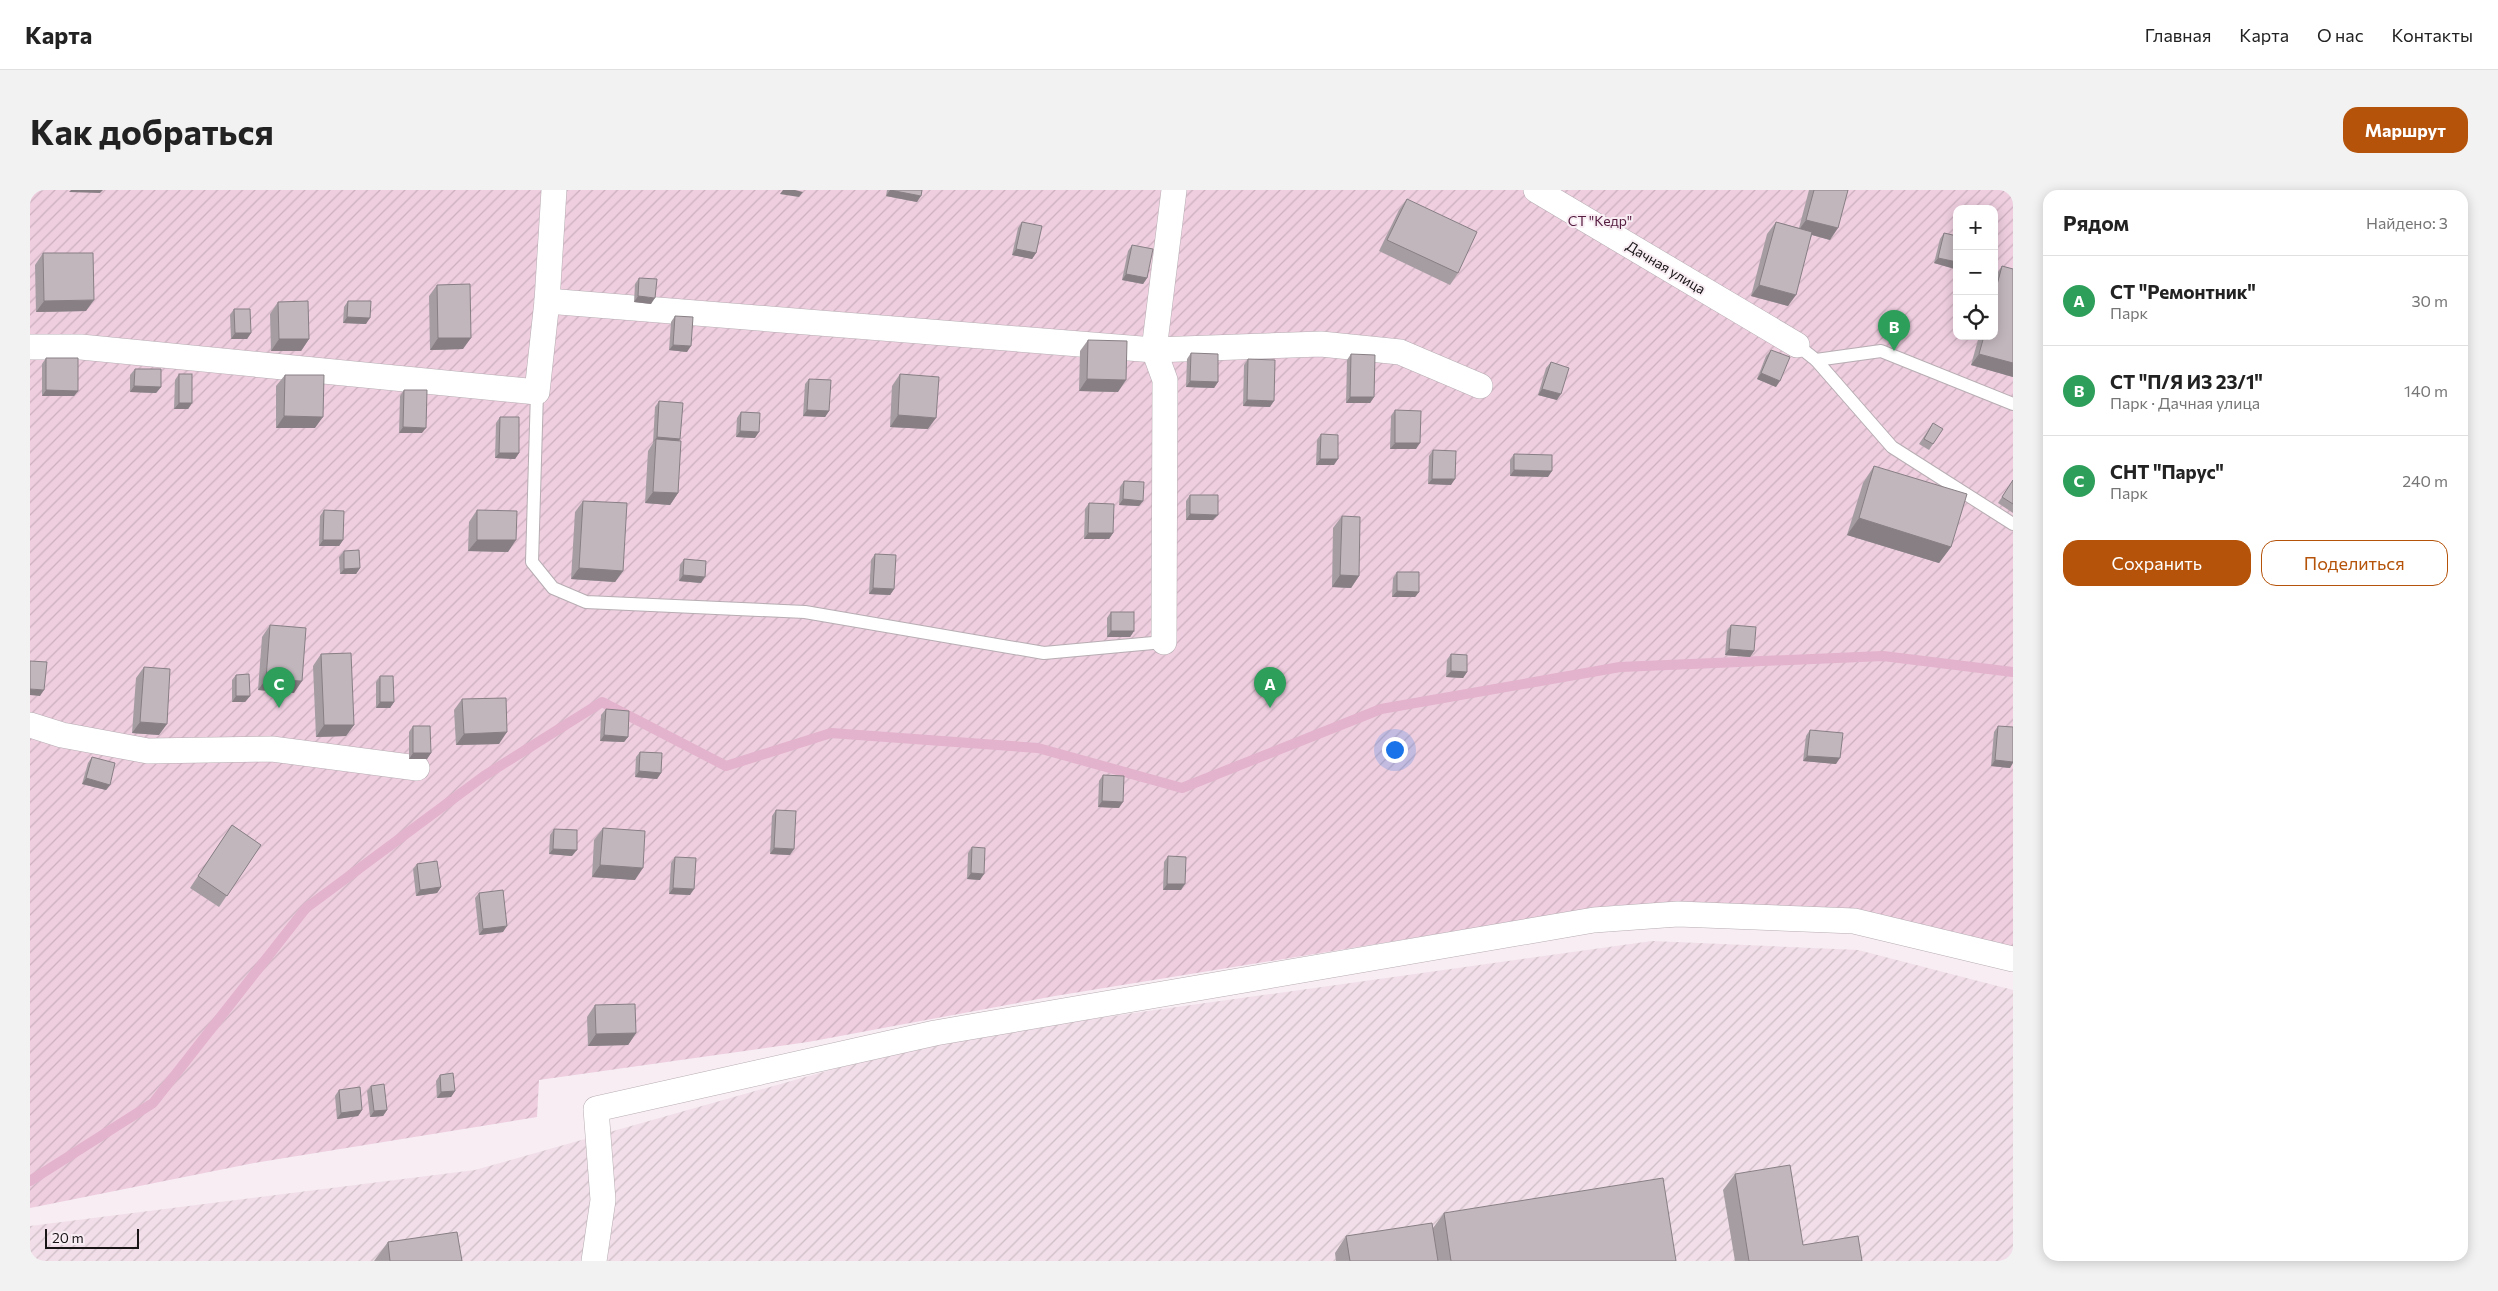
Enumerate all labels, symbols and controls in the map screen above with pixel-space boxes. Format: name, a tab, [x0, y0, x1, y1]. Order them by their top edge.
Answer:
text: Карта	[25, 20, 92, 49]
text: Главная	[2145, 24, 2211, 46]
text: Карта	[2239, 24, 2289, 46]
text: О нас	[2317, 24, 2364, 46]
text: Контакты	[2392, 24, 2473, 46]
button: Маршрут	[2343, 107, 2468, 153]
text: Как добраться	[30, 109, 274, 152]
map controls	[1953, 205, 1998, 340]
button: +	[1953, 205, 1998, 250]
text: Рядом	[2063, 210, 2129, 235]
park label: СТ "Кедр"	[1568, 212, 1632, 229]
text: Найдено: 3	[2366, 213, 2448, 232]
street label: Дачная улица	[1623, 237, 1709, 297]
button: −	[1953, 250, 1998, 295]
text: СТ "Ремонтник"	[2110, 280, 2256, 303]
text: A	[2073, 291, 2085, 310]
text: 30 m	[2411, 291, 2448, 310]
button: locate	[1953, 295, 1998, 340]
text: Парк	[2110, 303, 2148, 322]
pin: B	[1878, 310, 1910, 351]
text: СТ "П/Я ИЗ 23/1"	[2110, 370, 2263, 393]
text: B	[2074, 381, 2084, 400]
text: 140 m	[2404, 381, 2448, 400]
text: Парк · Дачная улица	[2110, 393, 2260, 412]
text: СНТ "Парус"	[2110, 460, 2224, 483]
text: C	[2074, 471, 2084, 490]
text: 240 m	[2402, 471, 2448, 490]
text: Парк	[2110, 483, 2148, 502]
button: Сохранить	[2063, 540, 2251, 586]
button: Поделиться	[2261, 540, 2448, 586]
pin: C	[263, 667, 295, 708]
pin: A	[1254, 667, 1286, 708]
your location	[1382, 737, 1408, 763]
scale bar	[45, 1226, 139, 1249]
text: 20 m	[52, 1229, 84, 1246]

